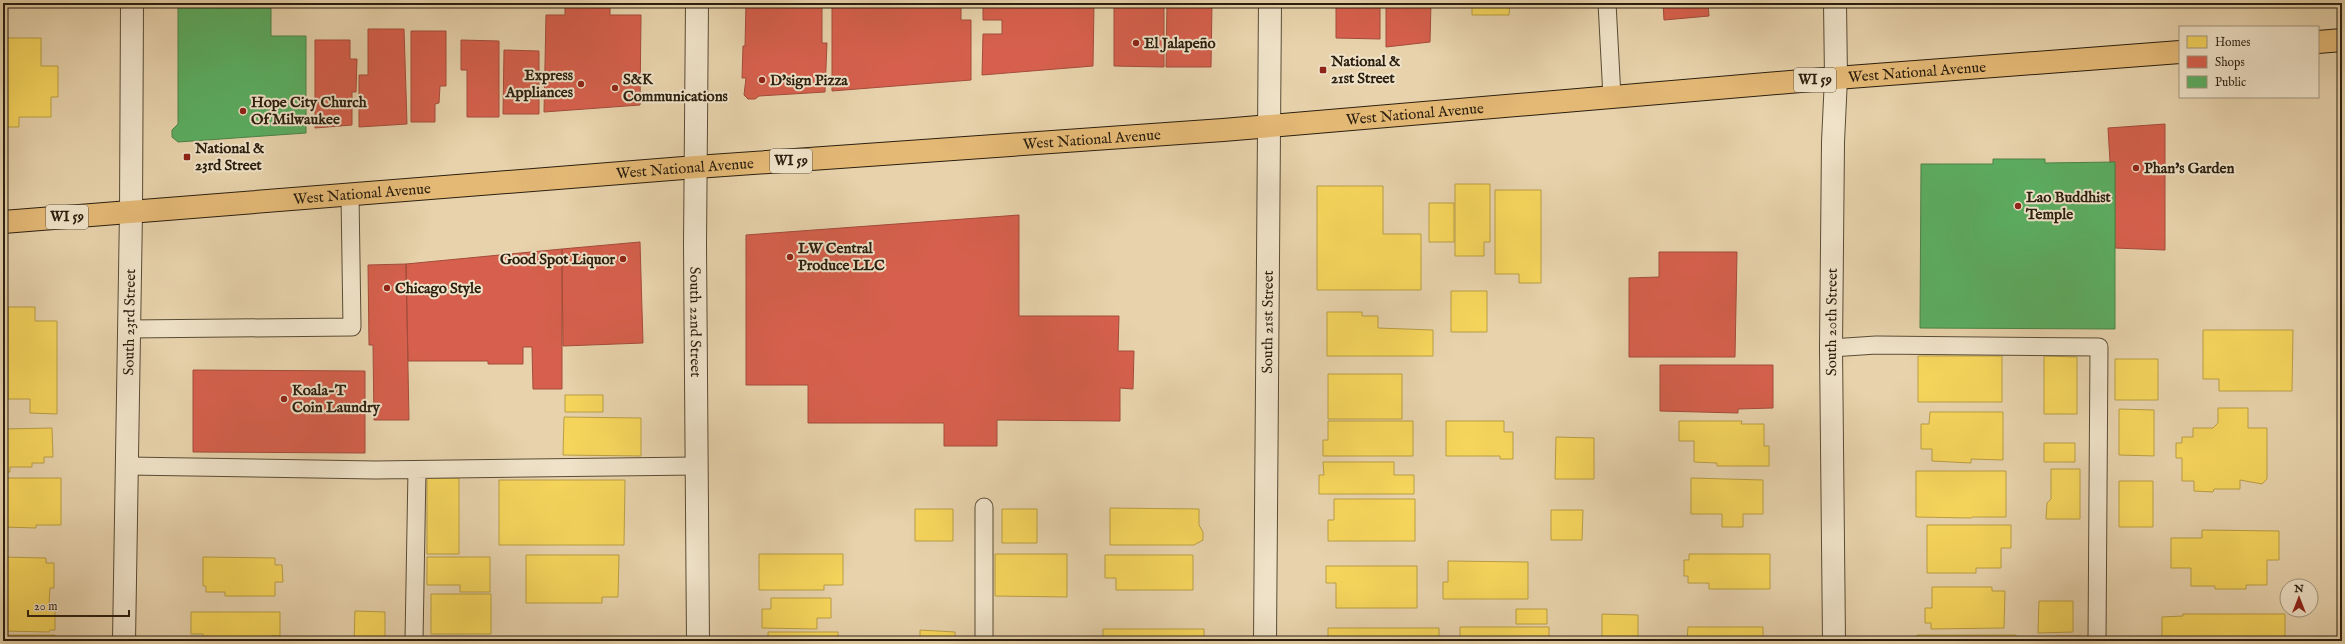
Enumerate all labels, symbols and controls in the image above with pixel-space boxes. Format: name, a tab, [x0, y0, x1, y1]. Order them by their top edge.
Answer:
legend	[2179, 26, 2319, 98]
place label: El Jalapeño	[1144, 34, 1216, 53]
text: Homes	[2215, 35, 2251, 50]
marker: El Jalapeño	[1131, 38, 1141, 48]
place label: National & 21st Street	[1330, 52, 1401, 88]
text: Shops	[2215, 55, 2245, 71]
street label: West National Avenue	[1848, 57, 1987, 87]
marker: National & 21st Street	[1318, 65, 1328, 75]
place label: Express Appliances	[504, 66, 574, 102]
road number: WI 59	[1794, 68, 1836, 92]
place label: S&K Communications	[623, 70, 729, 106]
place label: D'sign Pizza	[770, 71, 848, 90]
marker: D'sign Pizza	[757, 75, 767, 85]
text: Public	[2215, 75, 2246, 90]
marker: Express Appliances	[576, 79, 586, 89]
marker: S&K Communications	[610, 83, 620, 93]
place label: Hope City Church Of Milwaukee	[251, 93, 368, 129]
street label: West National Avenue	[1345, 98, 1485, 129]
marker: Hope City Church Of Milwaukee	[238, 106, 248, 116]
street label: West National Avenue	[1022, 125, 1162, 154]
place label: National & 23rd Street	[194, 139, 265, 175]
road number: WI 59	[770, 149, 812, 173]
marker: National & 23rd Street	[182, 152, 192, 162]
street label: West National Avenue	[615, 153, 755, 183]
place label: Phan's Garden	[2144, 159, 2235, 178]
marker: Phan's Garden	[2131, 163, 2141, 173]
street label: West National Avenue	[292, 179, 432, 208]
place label: Lao Buddhist Temple	[2025, 188, 2111, 224]
marker: Lao Buddhist Temple	[2013, 201, 2023, 211]
road number: WI 59	[46, 205, 88, 229]
place label: LW Central Produce LLC	[798, 239, 885, 275]
place label: Good Spot Liquor	[500, 250, 615, 269]
marker: LW Central Produce LLC	[785, 252, 795, 262]
marker: Good Spot Liquor	[618, 254, 628, 264]
street label: South 22nd Street	[686, 267, 706, 377]
street label: South 20th Street	[1821, 268, 1841, 376]
street label: South 23rd Street	[119, 269, 140, 376]
street label: South 21st Street	[1258, 270, 1277, 374]
place label: Chicago Style	[395, 279, 481, 298]
marker: Chicago Style	[382, 283, 392, 293]
place label: Koala-T Coin Laundry	[292, 381, 380, 417]
marker: Koala-T Coin Laundry	[279, 394, 289, 404]
north arrow	[2279, 578, 2319, 618]
text: N	[2293, 582, 2304, 596]
scale bar	[28, 592, 129, 618]
text: 20 m	[34, 599, 57, 614]

